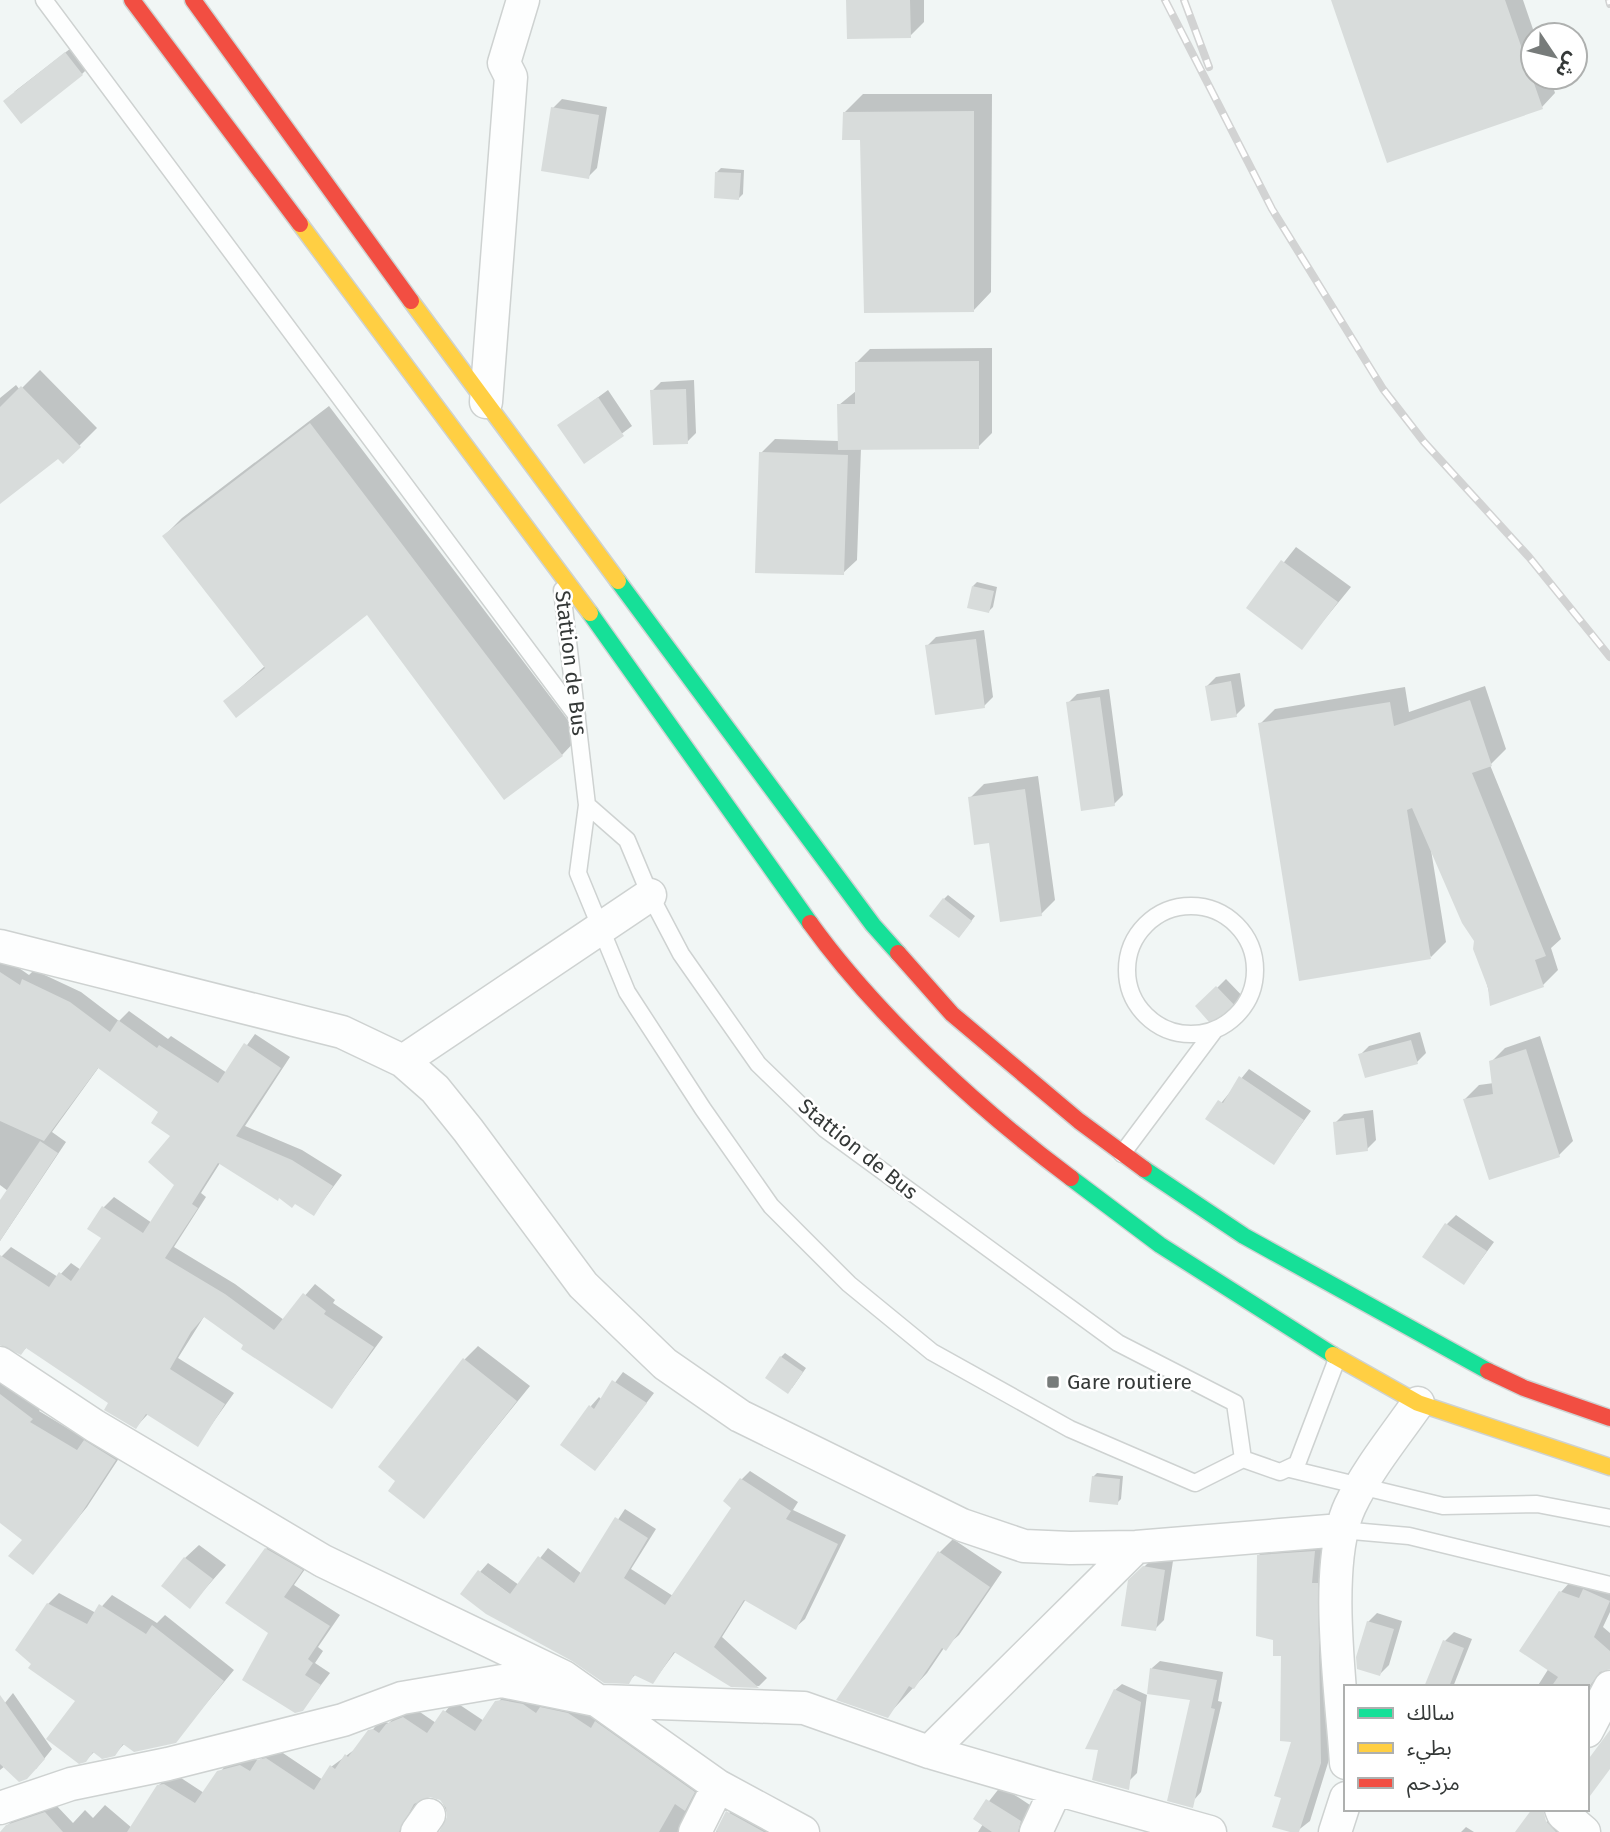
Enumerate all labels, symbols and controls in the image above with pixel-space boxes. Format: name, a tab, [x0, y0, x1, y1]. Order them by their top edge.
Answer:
north arrow	[1519, 21, 1589, 91]
text: ش	[1551, 48, 1584, 83]
street label: Stattion de Bus	[549, 589, 593, 737]
street label: Stattion de Bus	[793, 1093, 923, 1205]
place label: Gare routiere	[1067, 1369, 1192, 1395]
marker: Gare routiere	[1045, 1374, 1061, 1390]
legend	[1344, 1685, 1589, 1811]
text: سالك	[1407, 1700, 1454, 1726]
text: بطيء	[1407, 1735, 1452, 1764]
text: مزدحم	[1407, 1770, 1460, 1798]

